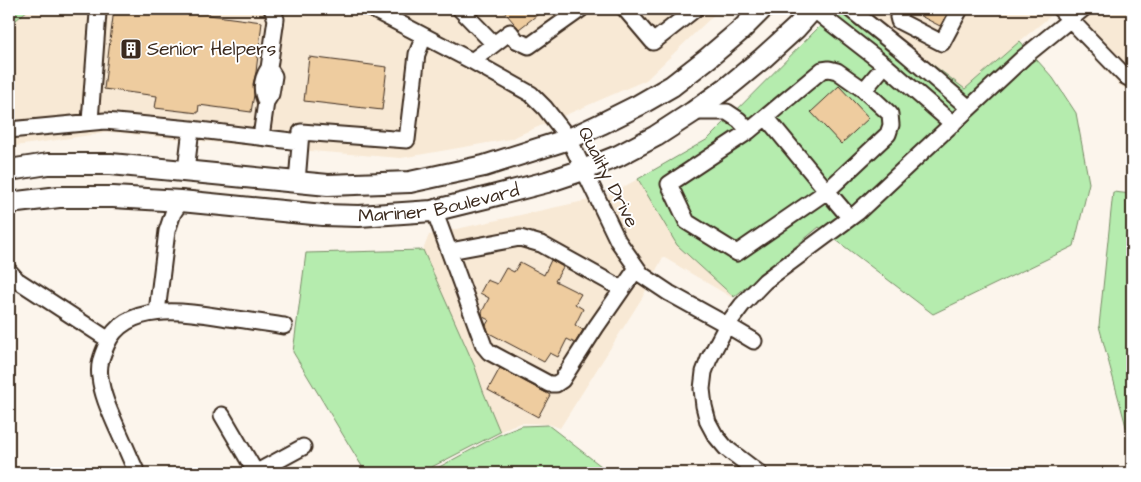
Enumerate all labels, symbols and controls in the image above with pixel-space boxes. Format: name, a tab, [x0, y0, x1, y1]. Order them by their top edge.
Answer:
place label: Senior Helpers	[147, 36, 276, 63]
building icon: Senior Helpers	[119, 37, 143, 61]
street label: Quality Drive	[570, 122, 645, 233]
street label: Mariner Boulevard	[357, 176, 522, 230]

